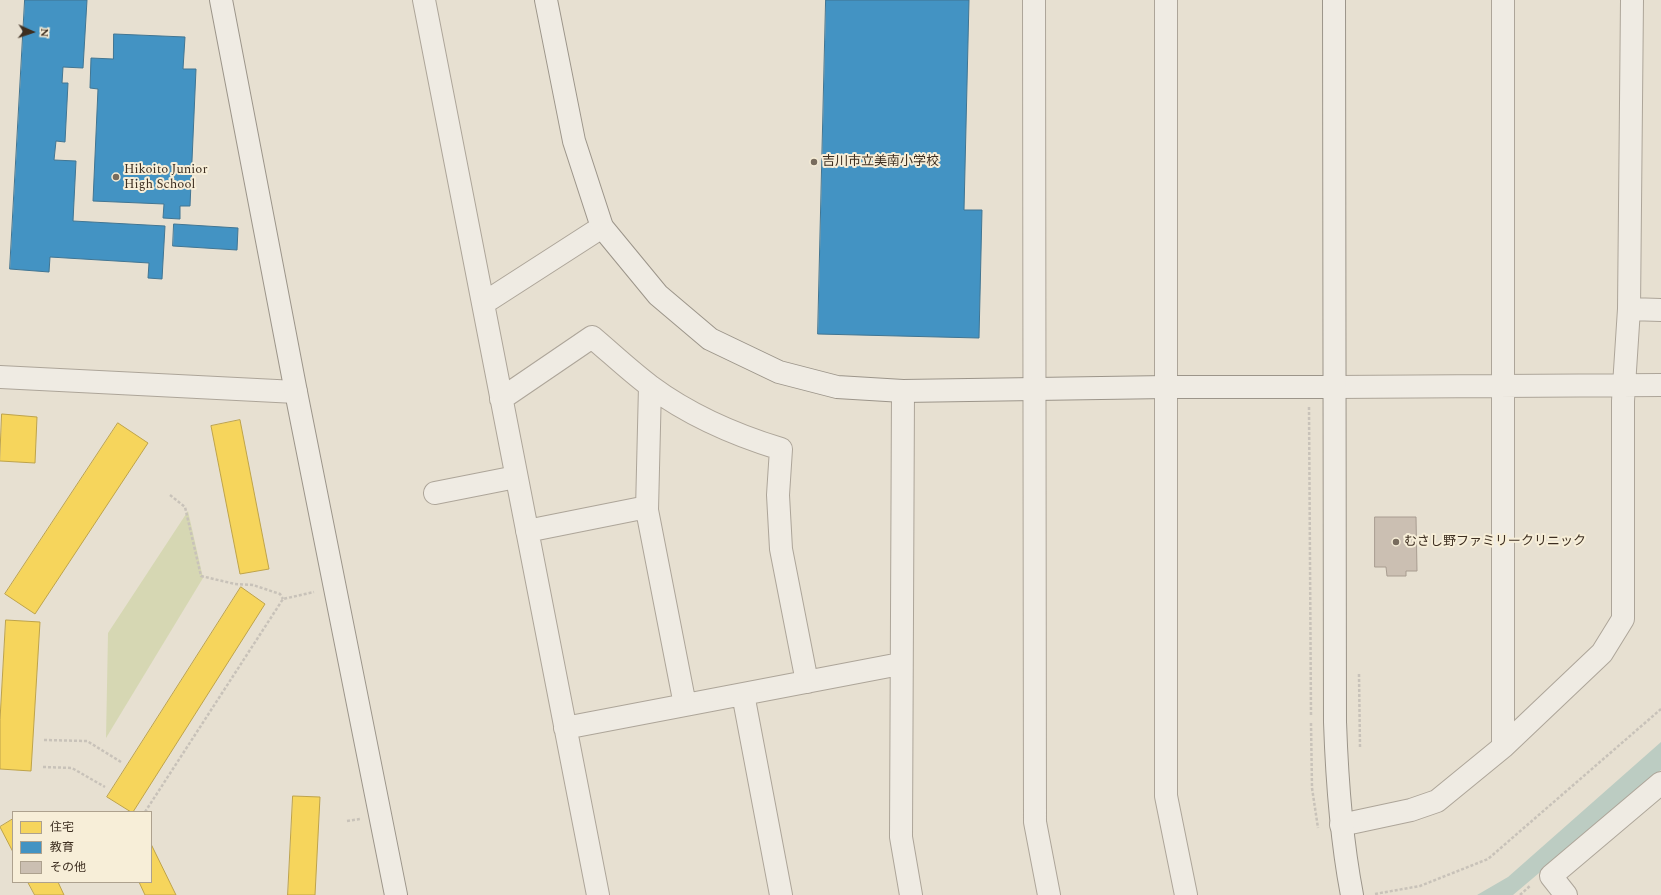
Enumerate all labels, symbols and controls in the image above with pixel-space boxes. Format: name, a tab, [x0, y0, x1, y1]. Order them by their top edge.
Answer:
north arrow	[12, 12, 52, 52]
text: N	[36, 28, 53, 38]
place label: 吉川市立美南小学校	[822, 154, 939, 170]
marker: 吉川市立美南小学校	[809, 157, 819, 167]
place label: Hikoito Junior High School	[124, 162, 208, 193]
marker: Hikoito Junior High School	[111, 172, 121, 182]
place label: むさし野ファミリークリニック	[1404, 534, 1586, 550]
marker: むさし野ファミリークリニック	[1391, 537, 1401, 547]
legend	[12, 811, 152, 883]
text: 住宅	[50, 818, 74, 837]
text: 教育	[50, 838, 74, 857]
text: その他	[50, 858, 86, 877]

